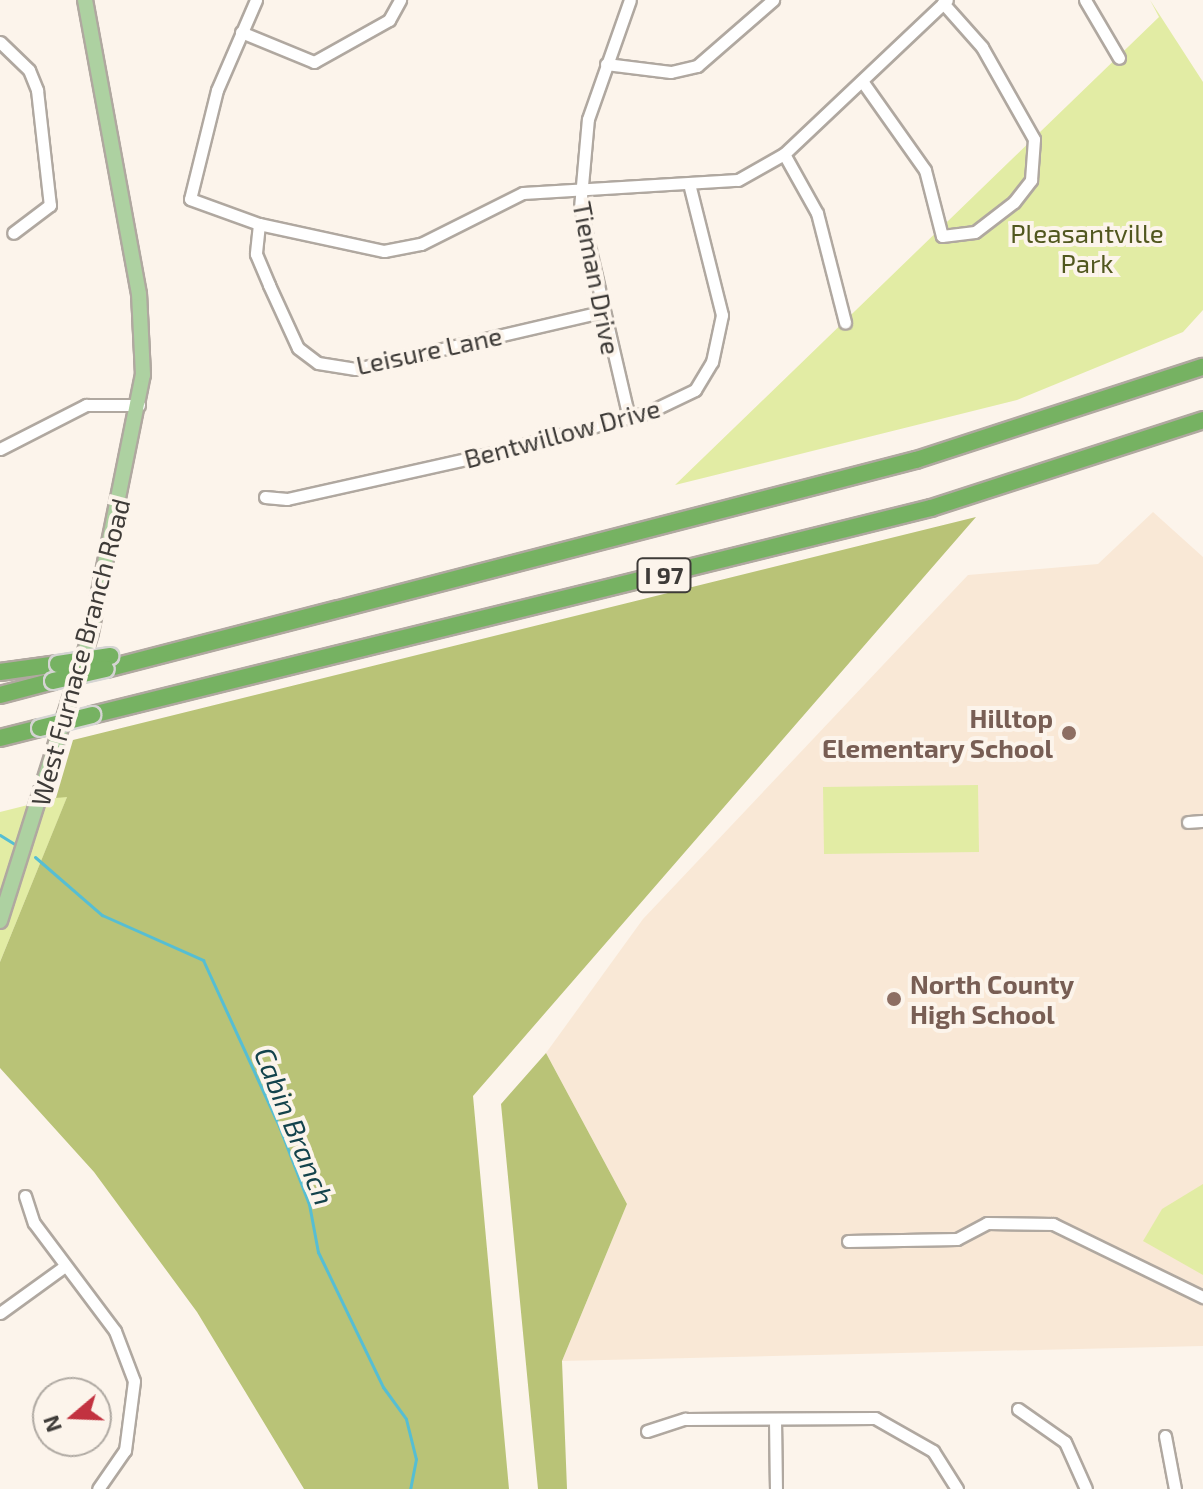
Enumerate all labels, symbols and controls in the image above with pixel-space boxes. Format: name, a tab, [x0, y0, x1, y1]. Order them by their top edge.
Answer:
street label: Tieman Drive	[567, 199, 627, 357]
park label: Pleasantville Park	[1010, 217, 1164, 278]
street label: Leisure Lane	[353, 319, 505, 381]
street label: Bentwillow Drive	[460, 392, 664, 474]
street label: West Furnace Branch Road	[24, 495, 136, 809]
road number: I 97	[636, 555, 692, 595]
place label: Hilltop Elementary School	[821, 702, 1053, 764]
marker: Hilltop Elementary School	[1060, 724, 1078, 742]
place label: North County High School	[910, 968, 1074, 1030]
marker: North County High School	[885, 990, 903, 1008]
water label: Cabin Branch	[248, 1042, 342, 1210]
north arrow	[32, 1377, 112, 1457]
text: N	[36, 1412, 66, 1436]

